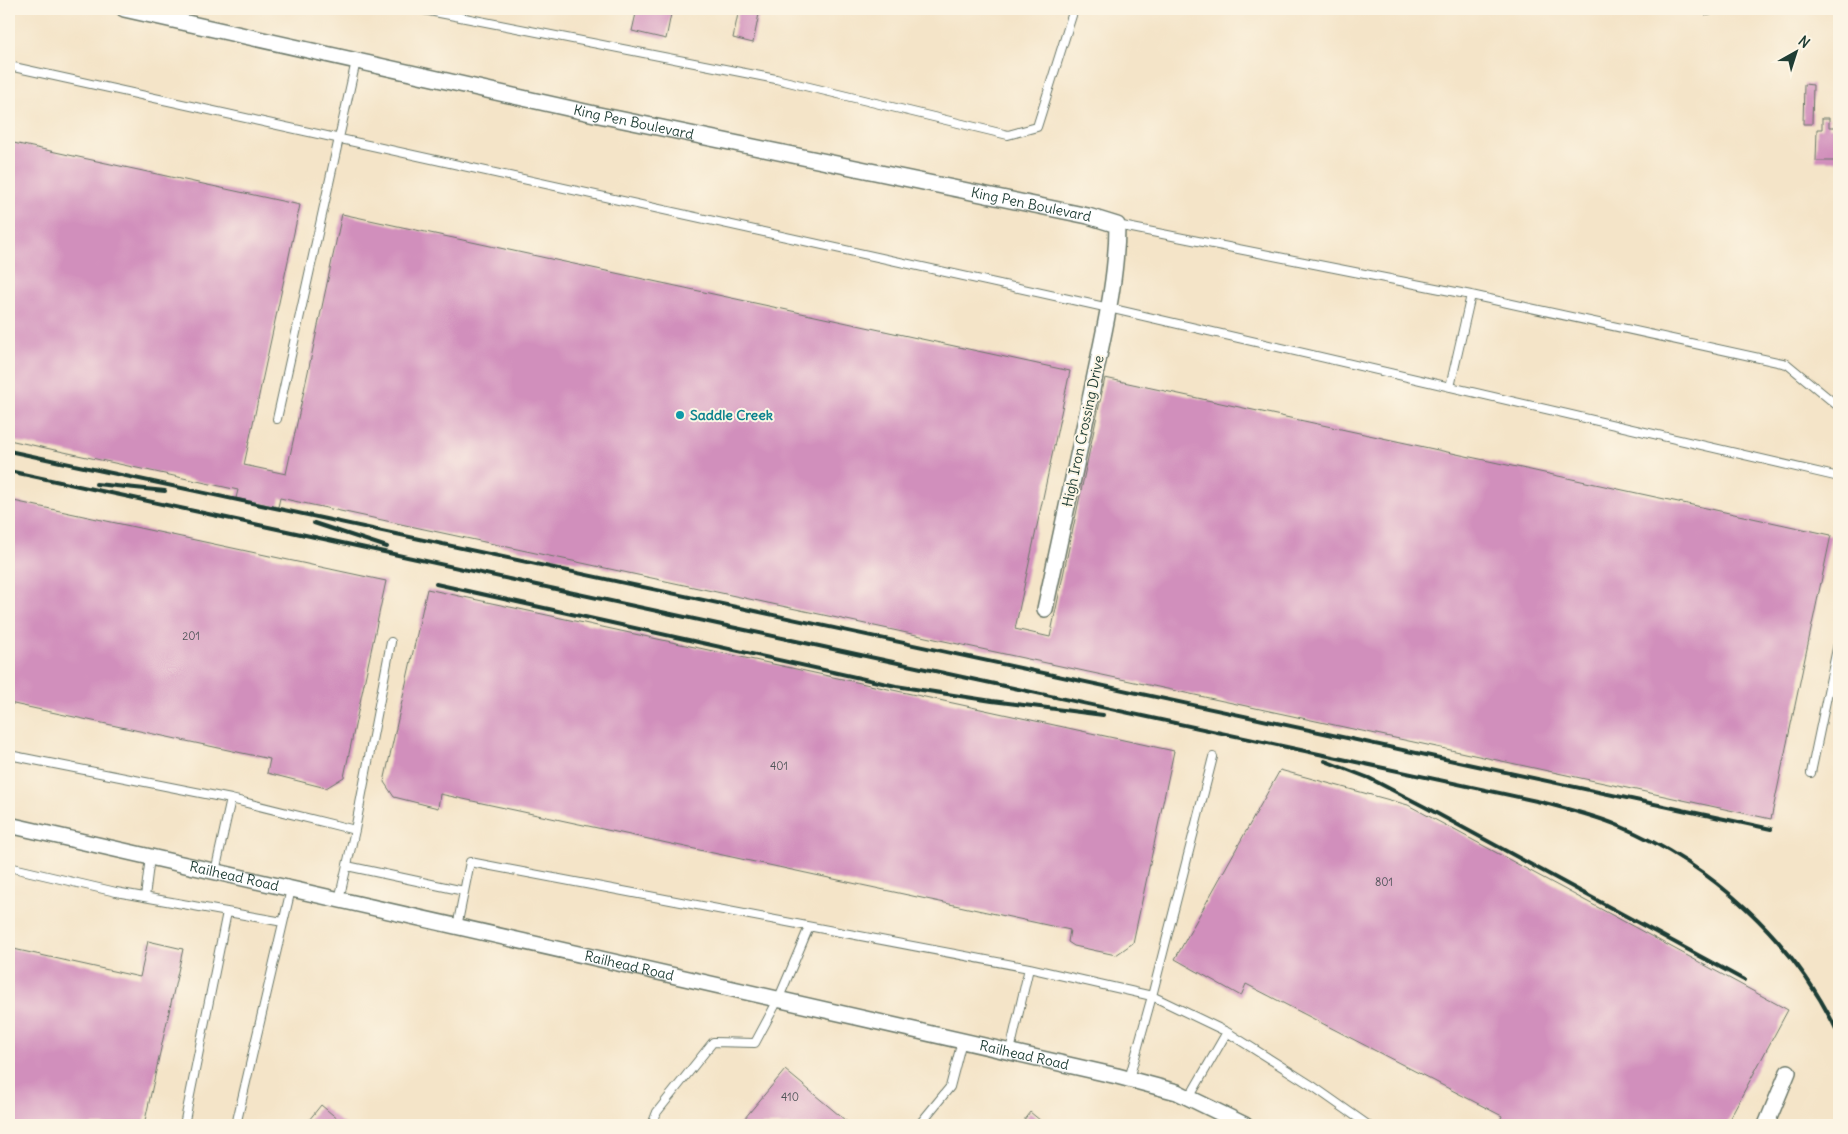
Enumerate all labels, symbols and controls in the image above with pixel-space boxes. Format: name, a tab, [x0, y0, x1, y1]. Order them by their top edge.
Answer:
north arrow	[1770, 28, 1820, 78]
text: N	[1795, 32, 1814, 52]
street label: King Pen Boulevard	[572, 101, 695, 143]
street label: King Pen Boulevard	[969, 183, 1093, 225]
street label: High Iron Crossing Drive	[1058, 354, 1108, 508]
place label: Saddle Creek	[690, 406, 773, 424]
marker: Saddle Creek	[674, 409, 686, 421]
house number: 201	[182, 629, 200, 643]
house number: 401	[770, 759, 788, 773]
street label: Railhead Road	[188, 857, 281, 895]
house number: 801	[1375, 875, 1393, 889]
street label: Railhead Road	[583, 947, 676, 984]
street label: Railhead Road	[978, 1036, 1071, 1074]
house number: 410	[781, 1090, 799, 1104]

